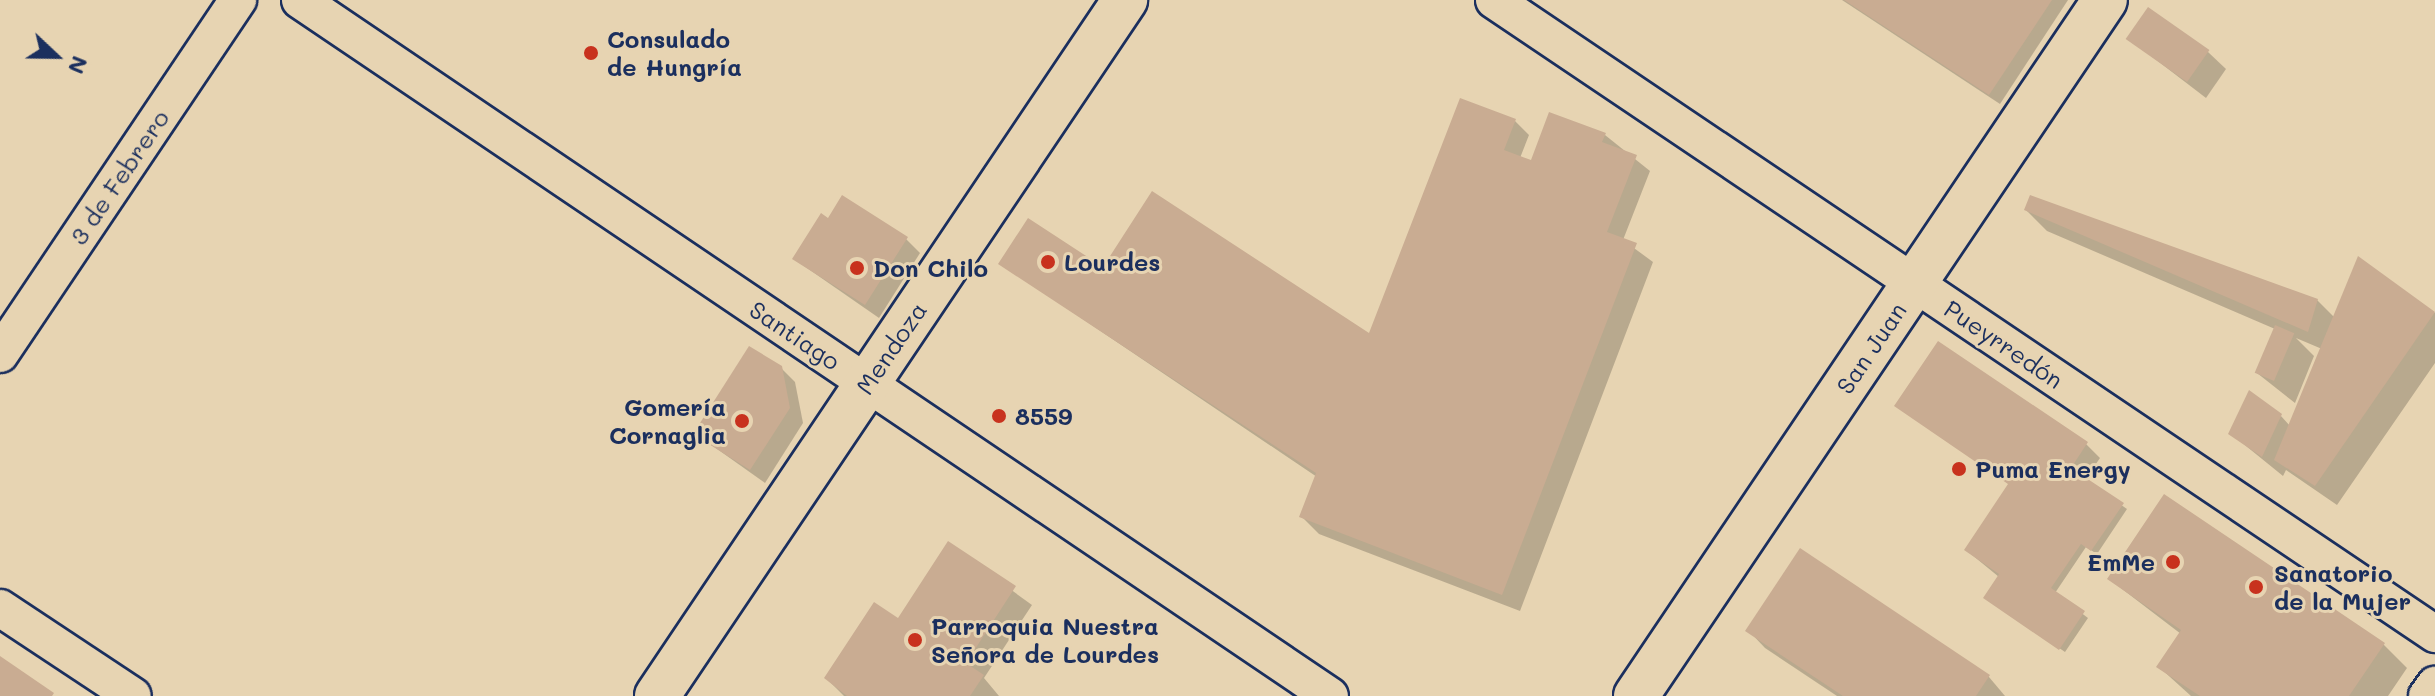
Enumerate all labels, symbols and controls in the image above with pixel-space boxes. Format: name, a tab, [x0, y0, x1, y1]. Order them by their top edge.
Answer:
north arrow	[16, 16, 96, 96]
place label: Consulado de Hungría	[607, 25, 742, 81]
marker: Consulado de Hungría	[582, 44, 600, 62]
text: N	[62, 52, 95, 78]
street label: 3 de Febrero	[63, 104, 175, 250]
place label: Lourdes	[1064, 248, 1160, 276]
marker: Lourdes	[1039, 253, 1057, 271]
place label: Don Chilo	[873, 254, 988, 282]
marker: Don Chilo	[848, 259, 866, 277]
street label: Santiago	[744, 294, 846, 376]
street label: Pueyrredón	[1939, 294, 2069, 394]
street label: Mendoza	[850, 296, 932, 400]
street label: San Juan	[1830, 297, 1912, 399]
place label: Gomería Cornaglia	[609, 393, 726, 449]
place label: 8559	[1015, 402, 1072, 430]
marker: 8559	[990, 407, 1008, 425]
marker: Gomería Cornaglia	[733, 412, 751, 430]
place label: Puma Energy	[1975, 455, 2131, 483]
marker: Puma Energy	[1950, 460, 1968, 478]
place label: EmMe	[2087, 548, 2155, 576]
marker: EmMe	[2162, 551, 2184, 573]
place label: Sanatorio de la Mujer	[2274, 559, 2411, 615]
marker: Sanatorio de la Mujer	[2245, 576, 2267, 598]
place label: Parroquia Nuestra Señora de Lourdes	[931, 612, 1159, 668]
marker: Parroquia Nuestra Señora de Lourdes	[906, 631, 924, 649]

